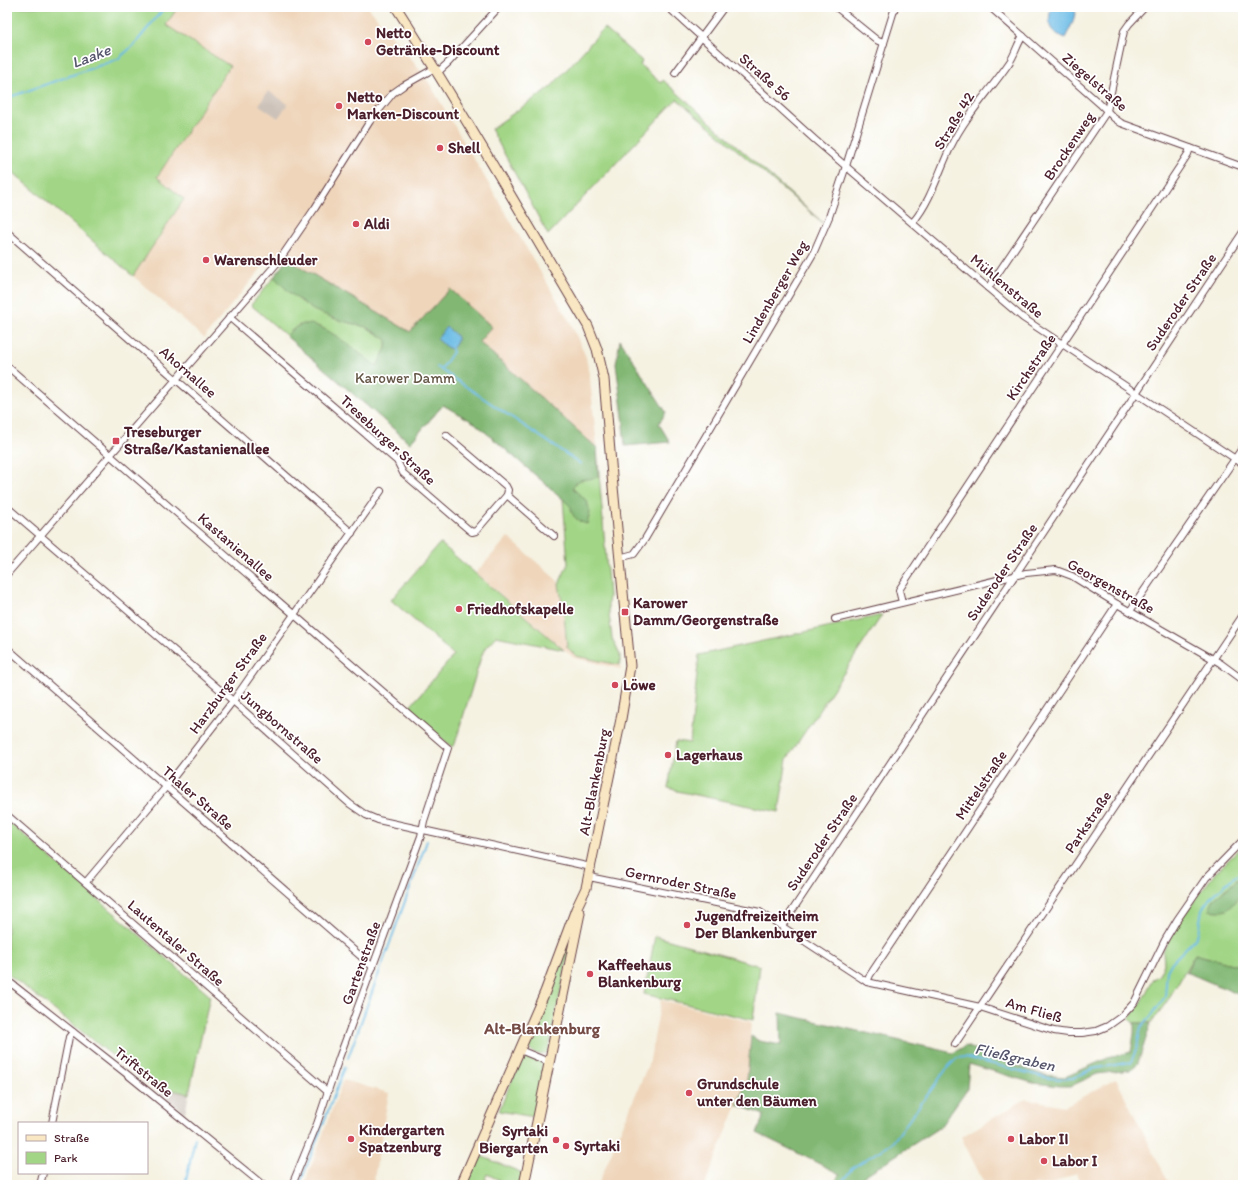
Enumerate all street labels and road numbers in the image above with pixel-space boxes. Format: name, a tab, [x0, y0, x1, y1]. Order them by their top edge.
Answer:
street label: Straße 56	[736, 49, 794, 105]
street label: Ziegelstraße	[1059, 49, 1131, 115]
street label: Straße 42	[930, 89, 978, 153]
street label: Brockenweg	[1040, 108, 1099, 184]
street label: Lindenberger Weg	[738, 237, 812, 347]
street label: Mühlenstraße	[967, 250, 1047, 322]
street label: Suderoder Straße	[1142, 250, 1220, 354]
street label: Kirchstraße	[1002, 330, 1060, 404]
street label: Ahornallee	[156, 342, 220, 402]
street label: Treseburger Straße	[337, 391, 439, 489]
street label: Kastanienallee	[194, 509, 278, 585]
street label: Suderoder Straße	[963, 520, 1041, 624]
street label: Georgenstraße	[1064, 555, 1158, 617]
street label: Harzburger Straße	[185, 629, 271, 737]
street label: Jungbornstraße	[237, 686, 327, 768]
street label: Alt-Blankenburg	[575, 727, 613, 837]
street label: Mittelstraße	[951, 747, 1011, 823]
street label: Thaler Straße	[159, 762, 237, 834]
street label: Parkstraße	[1061, 787, 1115, 857]
street label: Suderoder Straße	[783, 790, 861, 894]
street label: Gernroder Straße	[624, 862, 738, 904]
street label: Lautentaler Straße	[124, 896, 228, 990]
street label: Gartenstraße	[338, 919, 384, 1007]
street label: Am Fließ	[1004, 993, 1064, 1027]
street label: Triftstraße	[111, 1043, 177, 1101]

